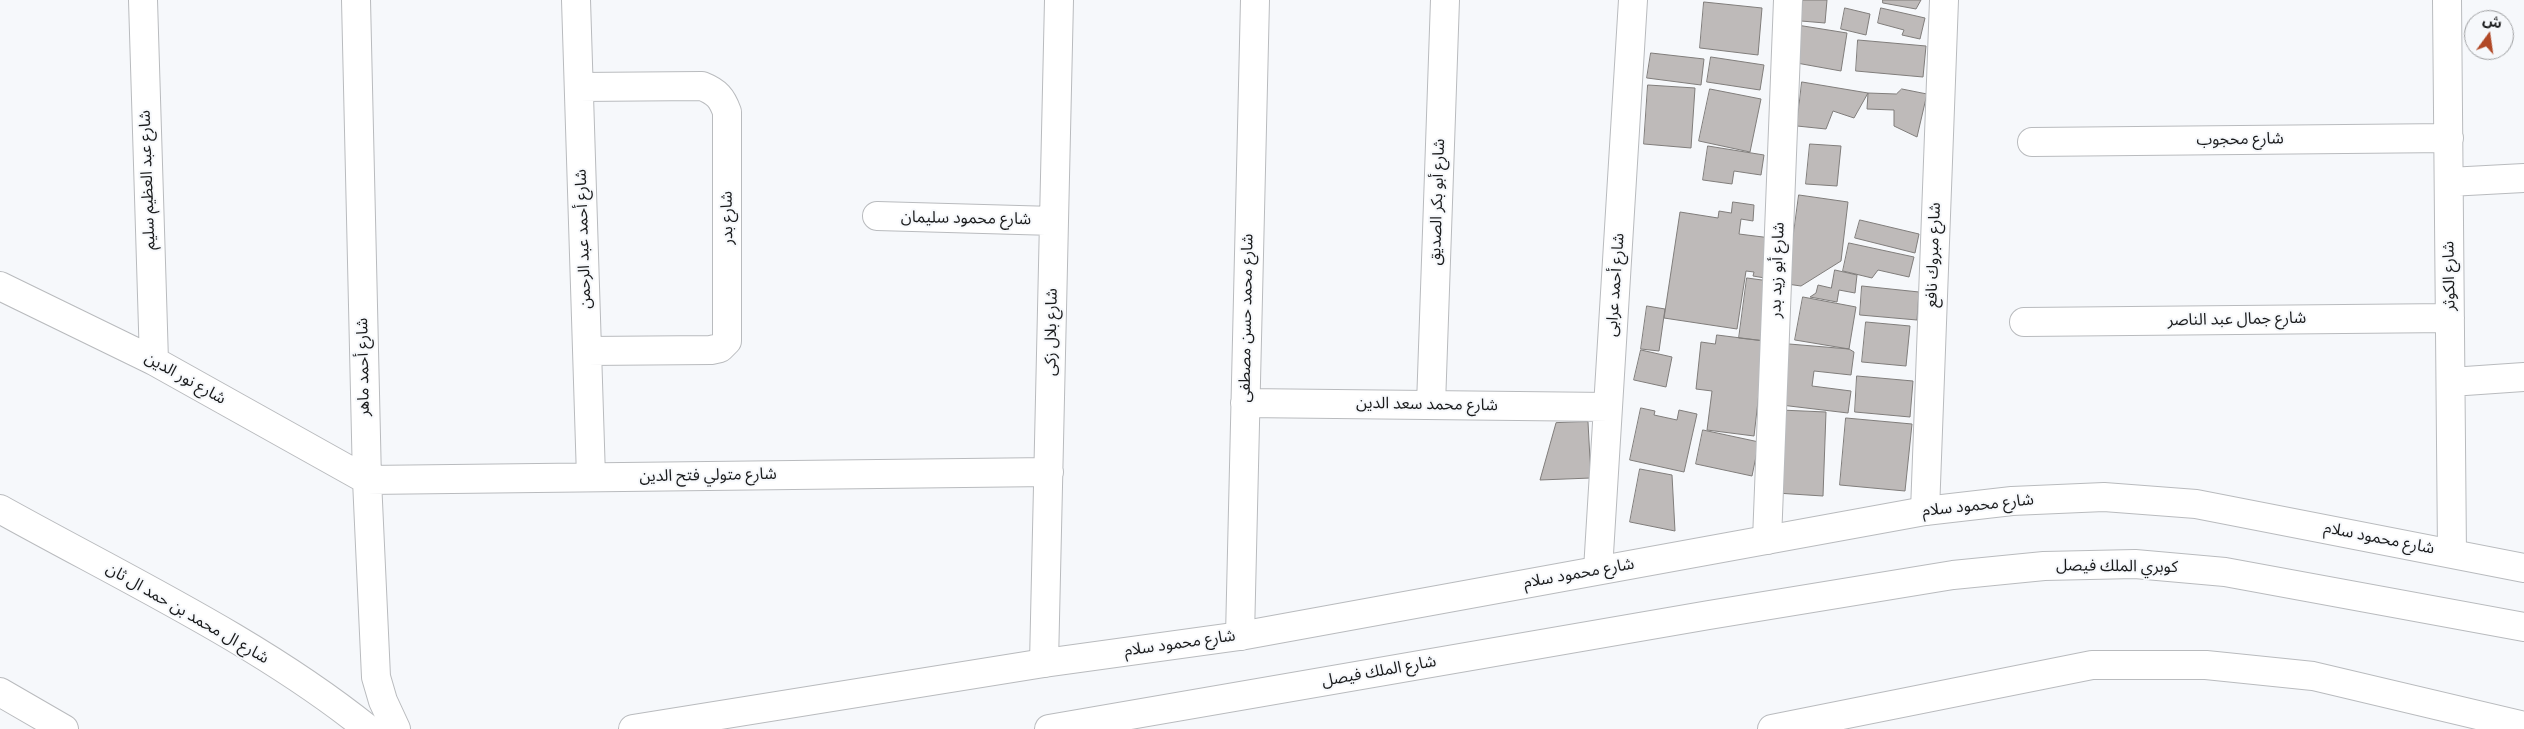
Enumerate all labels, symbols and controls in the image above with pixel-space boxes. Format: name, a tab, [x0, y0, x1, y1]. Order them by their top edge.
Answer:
north arrow	[2464, 10, 2514, 60]
text: ش	[2481, 11, 2504, 31]
street label: شارع عبد العظيم سليم	[136, 110, 160, 250]
street label: شارع محجوب	[2196, 130, 2284, 150]
street label: شارع أبو بكر الصديق	[1426, 138, 1450, 266]
street label: شارع أحمد عبد الرحمن	[572, 169, 596, 309]
street label: شارع بدر	[718, 191, 738, 245]
street label: شارع مبروك نافع	[1923, 202, 1945, 308]
street label: شارع محمود سليمان	[901, 208, 1031, 230]
street label: شارع أبو زيد بدر	[1767, 222, 1789, 318]
street label: شارع أحمد عرابى	[1603, 232, 1629, 338]
street label: شارع محمد حسن مصطفى	[1236, 233, 1258, 403]
street label: شارع الكوثر	[2440, 241, 2460, 311]
street label: شارع بلال زكى	[1042, 288, 1062, 376]
street label: شارع جمال عبد الناصر	[2168, 309, 2306, 331]
street label: شارع أحمد ماهر	[354, 318, 374, 416]
street label: شارع نور الدين	[141, 349, 229, 409]
street label: شارع محمد سعد الدين	[1356, 394, 1498, 416]
street label: شارع متولي فتح الدين	[639, 465, 777, 487]
street label: شارع محمود سلام	[1921, 491, 2035, 521]
street label: شارع محمود سلام	[2322, 519, 2436, 559]
street label: شارع محمود سلام	[1522, 555, 1636, 593]
street label: كوبري الملك فيصل	[2056, 556, 2178, 578]
street label: شارع ال محمد بن حمد ال ثان	[102, 559, 272, 669]
street label: شارع محمود سلام	[1123, 627, 1237, 661]
street label: شارع الملك فيصل	[1320, 652, 1438, 692]

